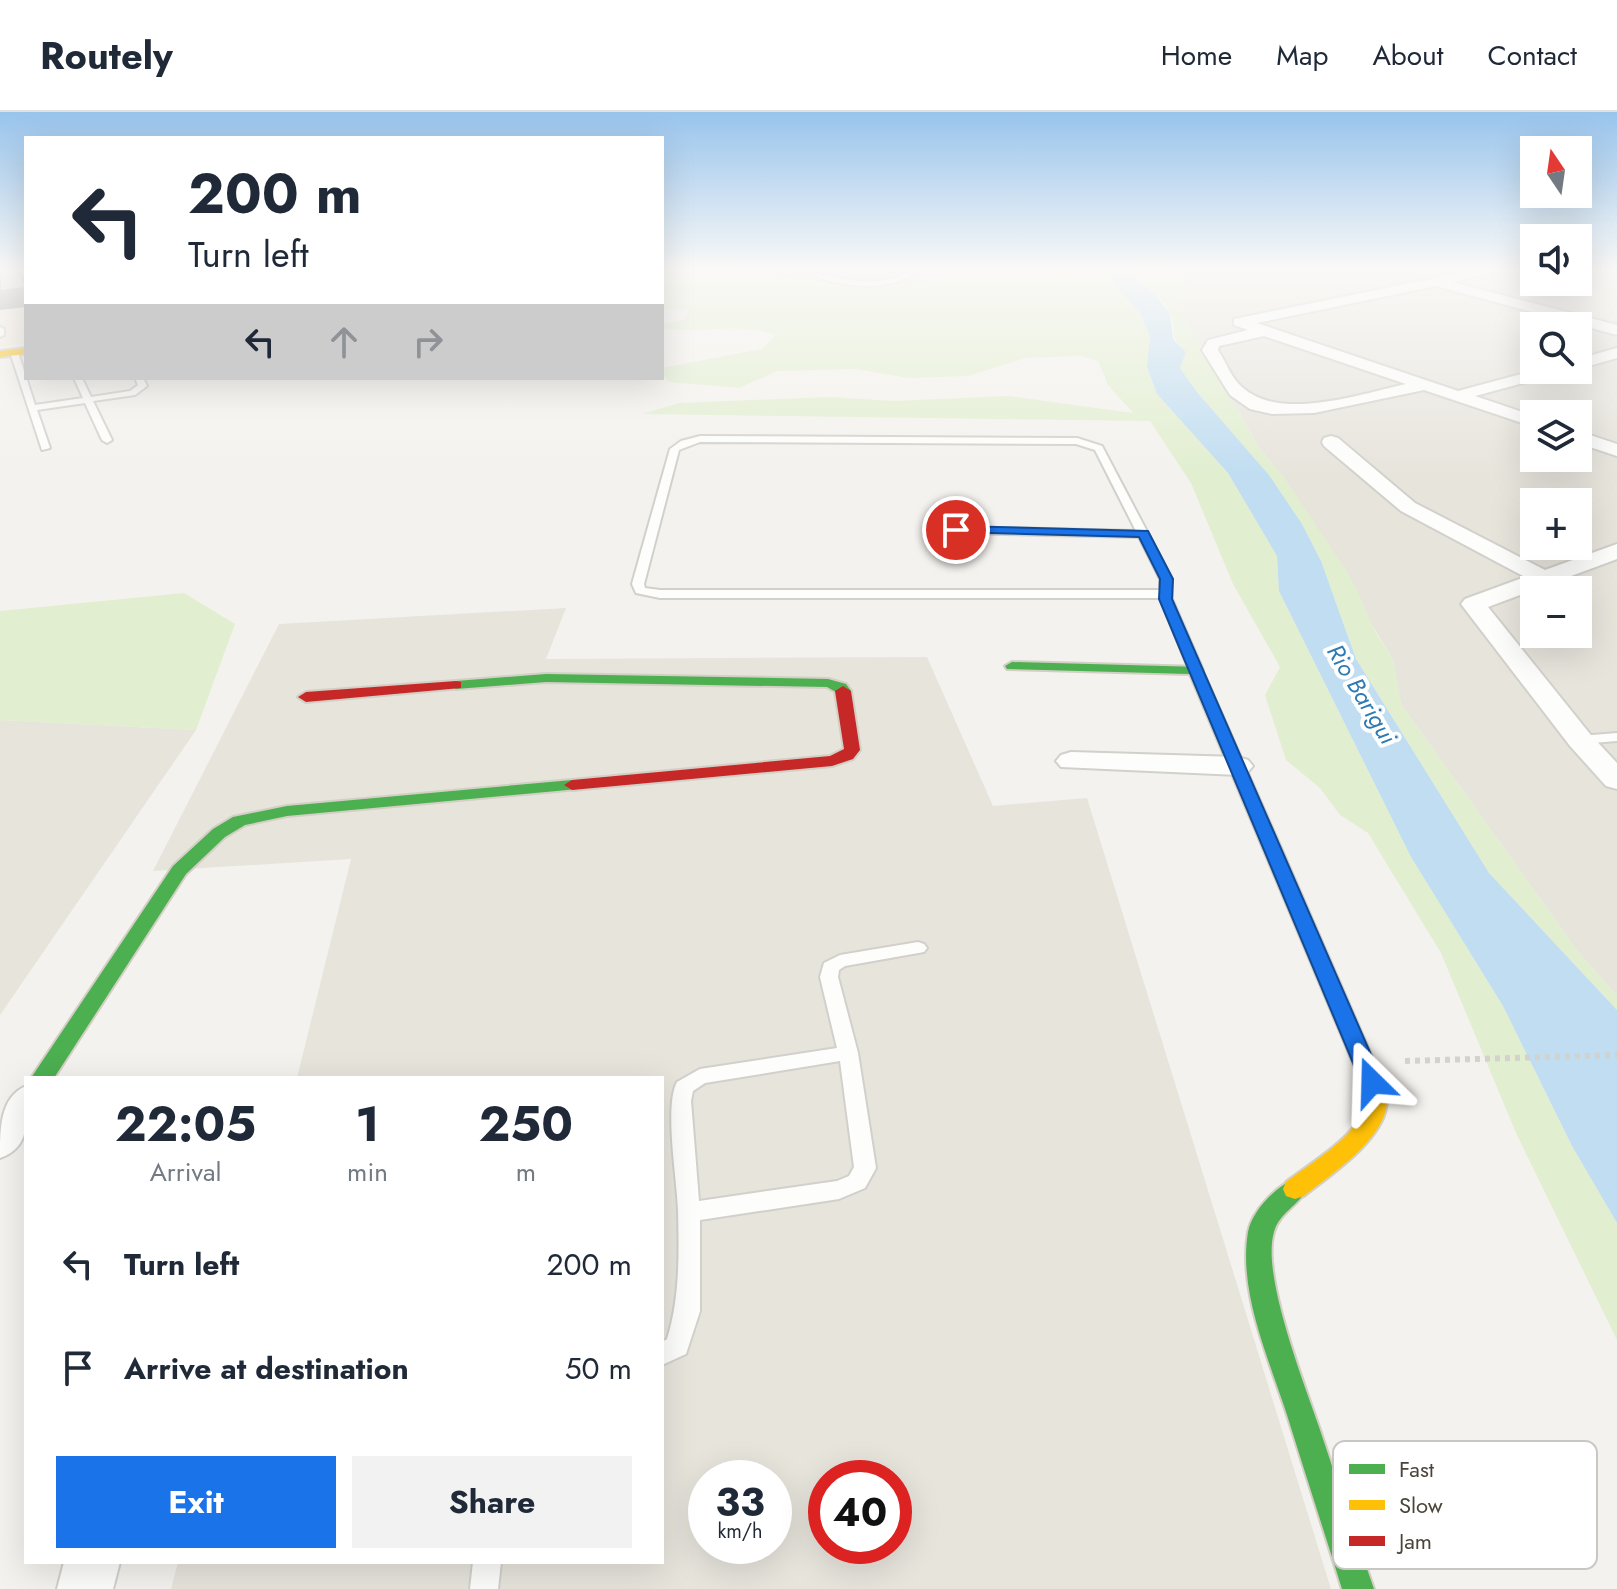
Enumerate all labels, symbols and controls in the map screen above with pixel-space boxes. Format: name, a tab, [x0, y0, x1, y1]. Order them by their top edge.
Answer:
text: Routely	[40, 28, 173, 83]
text: Home	[1161, 35, 1232, 76]
text: Map	[1276, 35, 1328, 76]
text: About	[1372, 35, 1444, 76]
text: Contact	[1488, 35, 1577, 76]
north arrow	[1520, 136, 1592, 208]
map controls	[1520, 136, 1592, 648]
text: 200 m	[188, 153, 362, 234]
icon: left	[56, 168, 160, 272]
button: sound	[1520, 224, 1592, 296]
text: Turn left	[188, 228, 309, 280]
button: search	[1520, 312, 1592, 384]
icon: left	[238, 320, 282, 364]
icon: ahead	[322, 320, 366, 364]
icon: right	[406, 320, 450, 364]
button: layers	[1520, 400, 1592, 472]
button: +	[1520, 488, 1592, 560]
pin	[922, 496, 990, 564]
icon: arrive	[934, 508, 978, 552]
button: −	[1520, 576, 1592, 648]
water label: Rio Barigui	[1318, 637, 1406, 751]
position arrow	[1330, 1040, 1414, 1124]
text: 22:05	[115, 1090, 256, 1159]
text: 1	[355, 1090, 380, 1159]
text: 250	[479, 1090, 573, 1159]
text: Arrival	[150, 1153, 221, 1191]
text: min	[347, 1153, 388, 1191]
text: m	[516, 1153, 536, 1191]
icon: left	[56, 1242, 100, 1286]
text: Turn left	[124, 1243, 239, 1286]
text: 200 m	[547, 1243, 632, 1286]
icon: arrive	[56, 1346, 100, 1390]
text: Arrive at destination	[124, 1347, 409, 1390]
text: 50 m	[565, 1347, 632, 1390]
legend	[1333, 1441, 1597, 1569]
text: Fast	[1399, 1453, 1435, 1485]
button: Exit	[56, 1456, 336, 1548]
button: Share	[352, 1456, 632, 1548]
speed limit sign: 40	[808, 1460, 912, 1564]
text: 33	[715, 1473, 765, 1531]
text: Slow	[1399, 1489, 1443, 1521]
text: km/h	[717, 1517, 763, 1546]
text: Jam	[1396, 1525, 1432, 1557]

